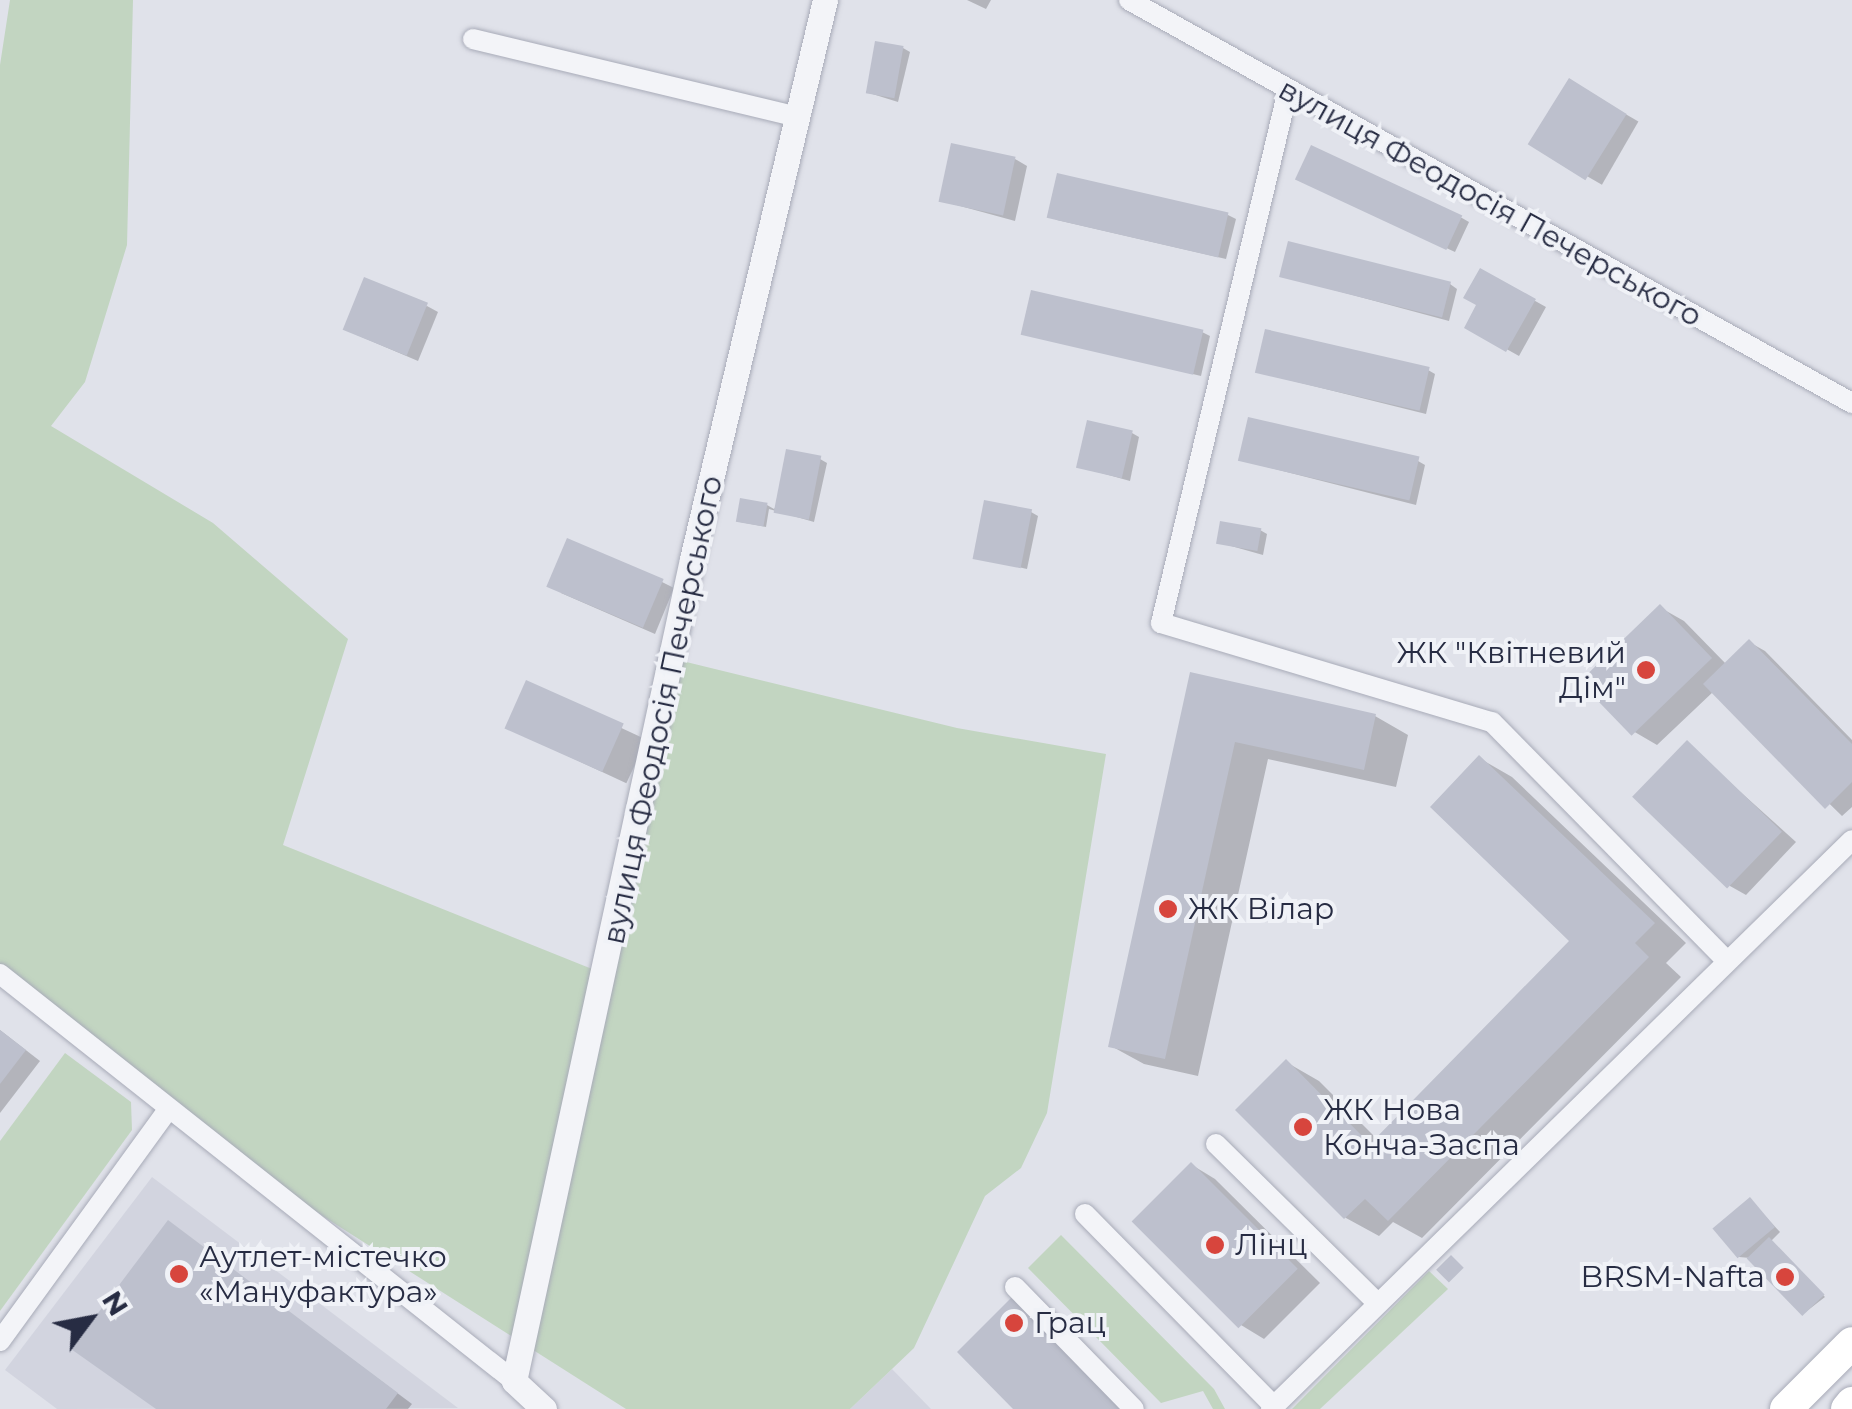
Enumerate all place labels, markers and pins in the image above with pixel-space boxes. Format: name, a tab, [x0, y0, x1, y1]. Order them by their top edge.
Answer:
place label: ЖК "Квітневий Дім"	[1396, 635, 1626, 706]
marker: ЖК "Квітневий Дім"	[1635, 659, 1657, 681]
place label: ЖК Вілар	[1188, 891, 1334, 927]
marker: ЖК Вілар	[1157, 898, 1179, 920]
place label: ЖК Нова Конча-Заспа	[1323, 1092, 1520, 1162]
marker: ЖК Нова Конча-Заспа	[1292, 1116, 1314, 1138]
place label: Лінц	[1235, 1227, 1308, 1263]
marker: Лінц	[1204, 1234, 1226, 1256]
place label: Аутлет-містечко «Мануфактура»	[199, 1239, 447, 1310]
place label: BRSM-Nafta	[1581, 1259, 1765, 1295]
marker: Аутлет-містечко «Мануфактура»	[168, 1263, 190, 1285]
marker: BRSM-Nafta	[1774, 1266, 1796, 1288]
place label: Грац	[1034, 1305, 1106, 1341]
marker: Грац	[1003, 1312, 1025, 1334]

